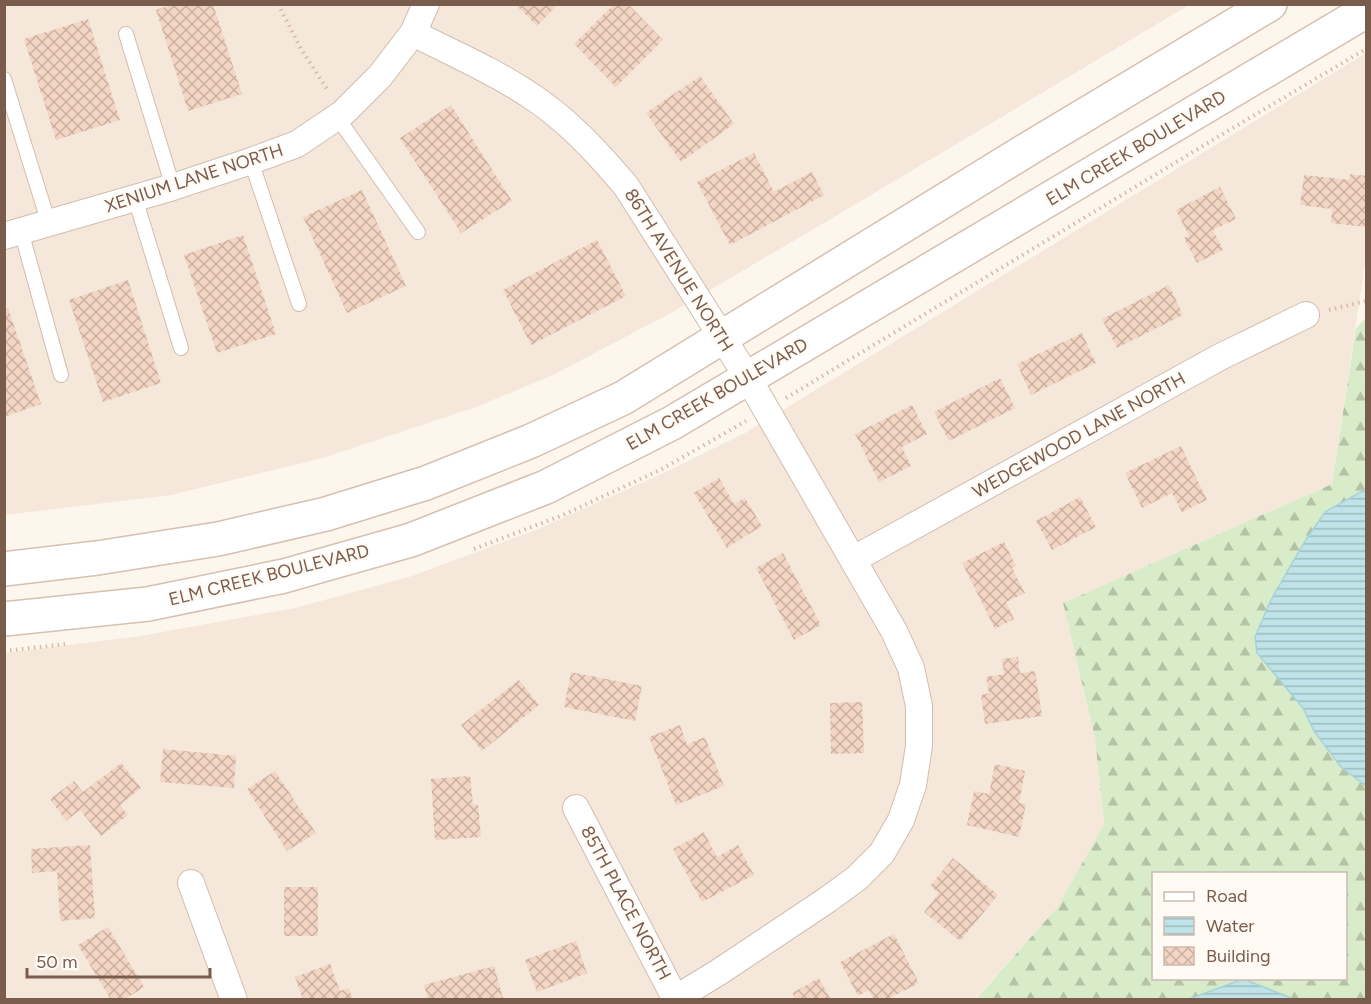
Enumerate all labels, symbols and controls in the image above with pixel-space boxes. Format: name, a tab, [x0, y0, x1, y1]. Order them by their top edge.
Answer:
street label: ELM CREEK BOULEVARD	[1042, 86, 1230, 210]
street label: XENIUM LANE NORTH	[102, 139, 286, 217]
street label: 86TH AVENUE NORTH	[620, 184, 738, 356]
street label: ELM CREEK BOULEVARD	[622, 333, 812, 455]
street label: WEDGEWOOD LANE NORTH	[969, 367, 1189, 503]
street label: ELM CREEK BOULEVARD	[166, 539, 372, 611]
street label: 85TH PLACE NORTH	[576, 822, 676, 984]
legend	[1152, 872, 1347, 980]
text: Road	[1206, 885, 1247, 907]
text: Water	[1206, 915, 1254, 937]
scale bar	[27, 941, 210, 979]
text: Building	[1206, 945, 1271, 967]
text: 50 m	[36, 951, 78, 973]

